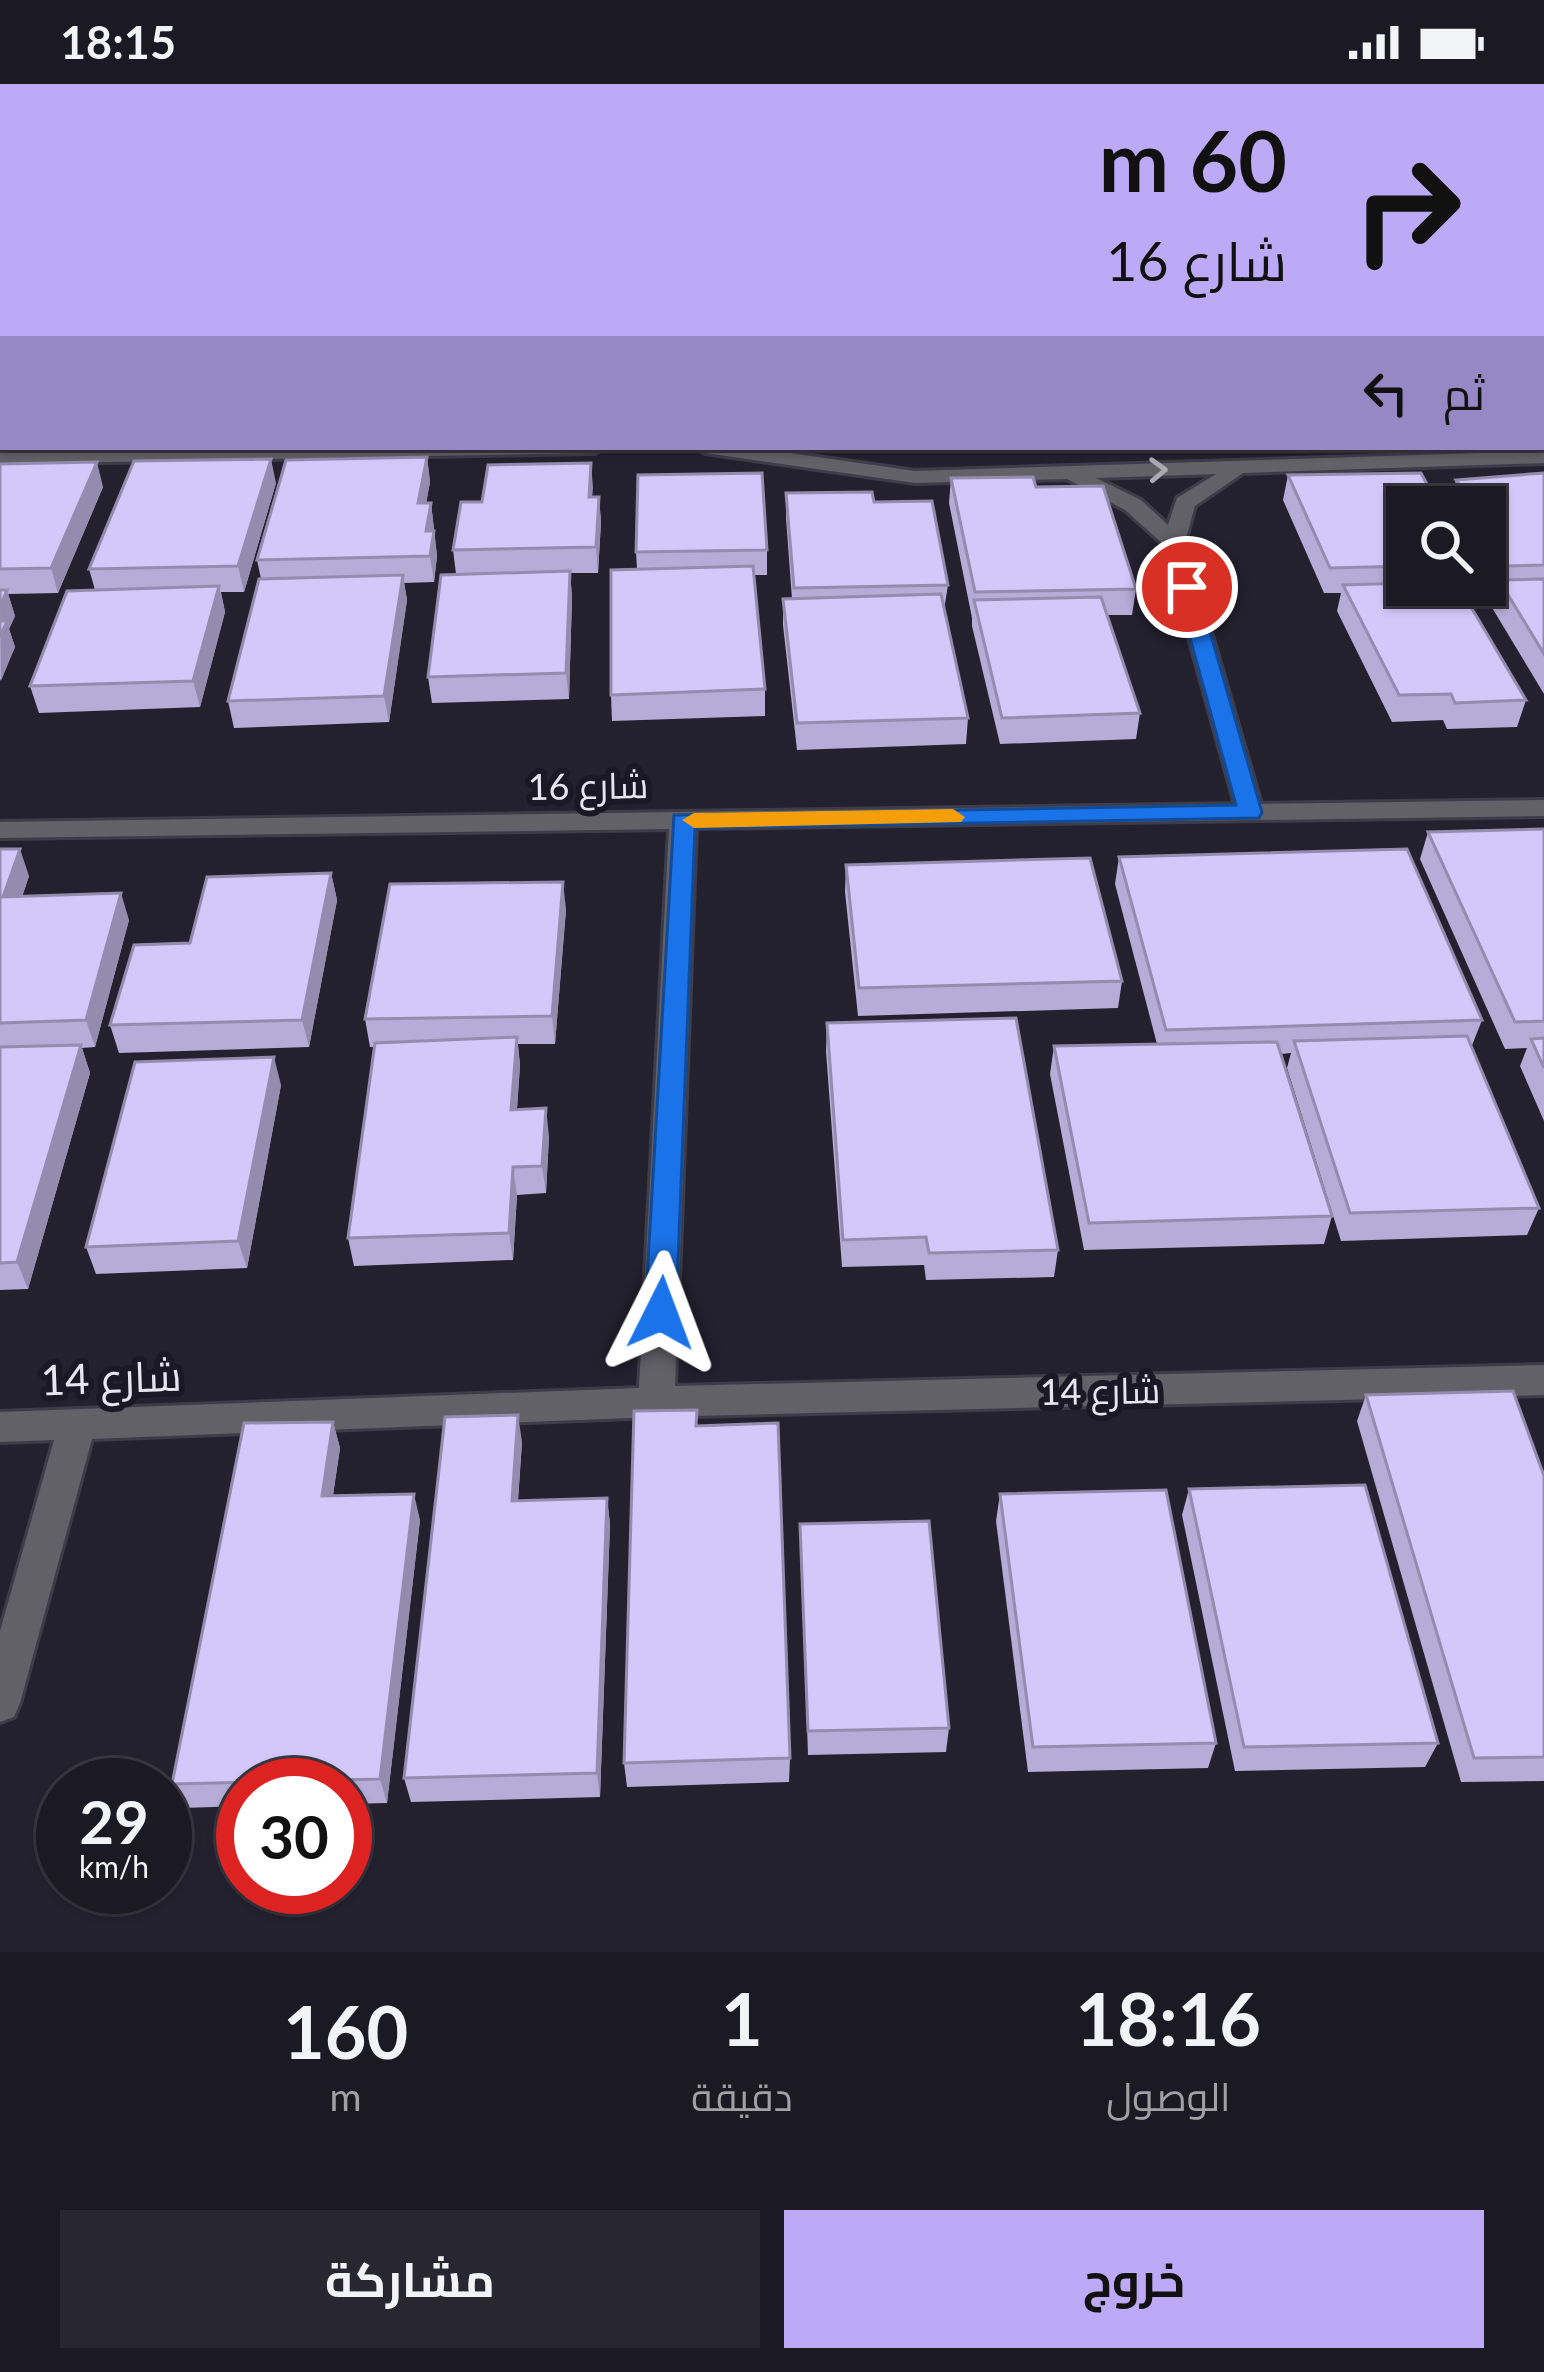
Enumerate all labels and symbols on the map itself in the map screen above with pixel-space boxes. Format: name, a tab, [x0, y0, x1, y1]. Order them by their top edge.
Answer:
one-way arrow	[1149, 458, 1168, 484]
pin	[1136, 536, 1238, 638]
street label: شارع 16	[527, 762, 649, 812]
position arrow	[598, 1250, 724, 1376]
street label: شارع 14	[40, 1350, 182, 1408]
street label: شارع 14	[1039, 1367, 1161, 1417]
speed limit sign: 30	[216, 1758, 372, 1914]

